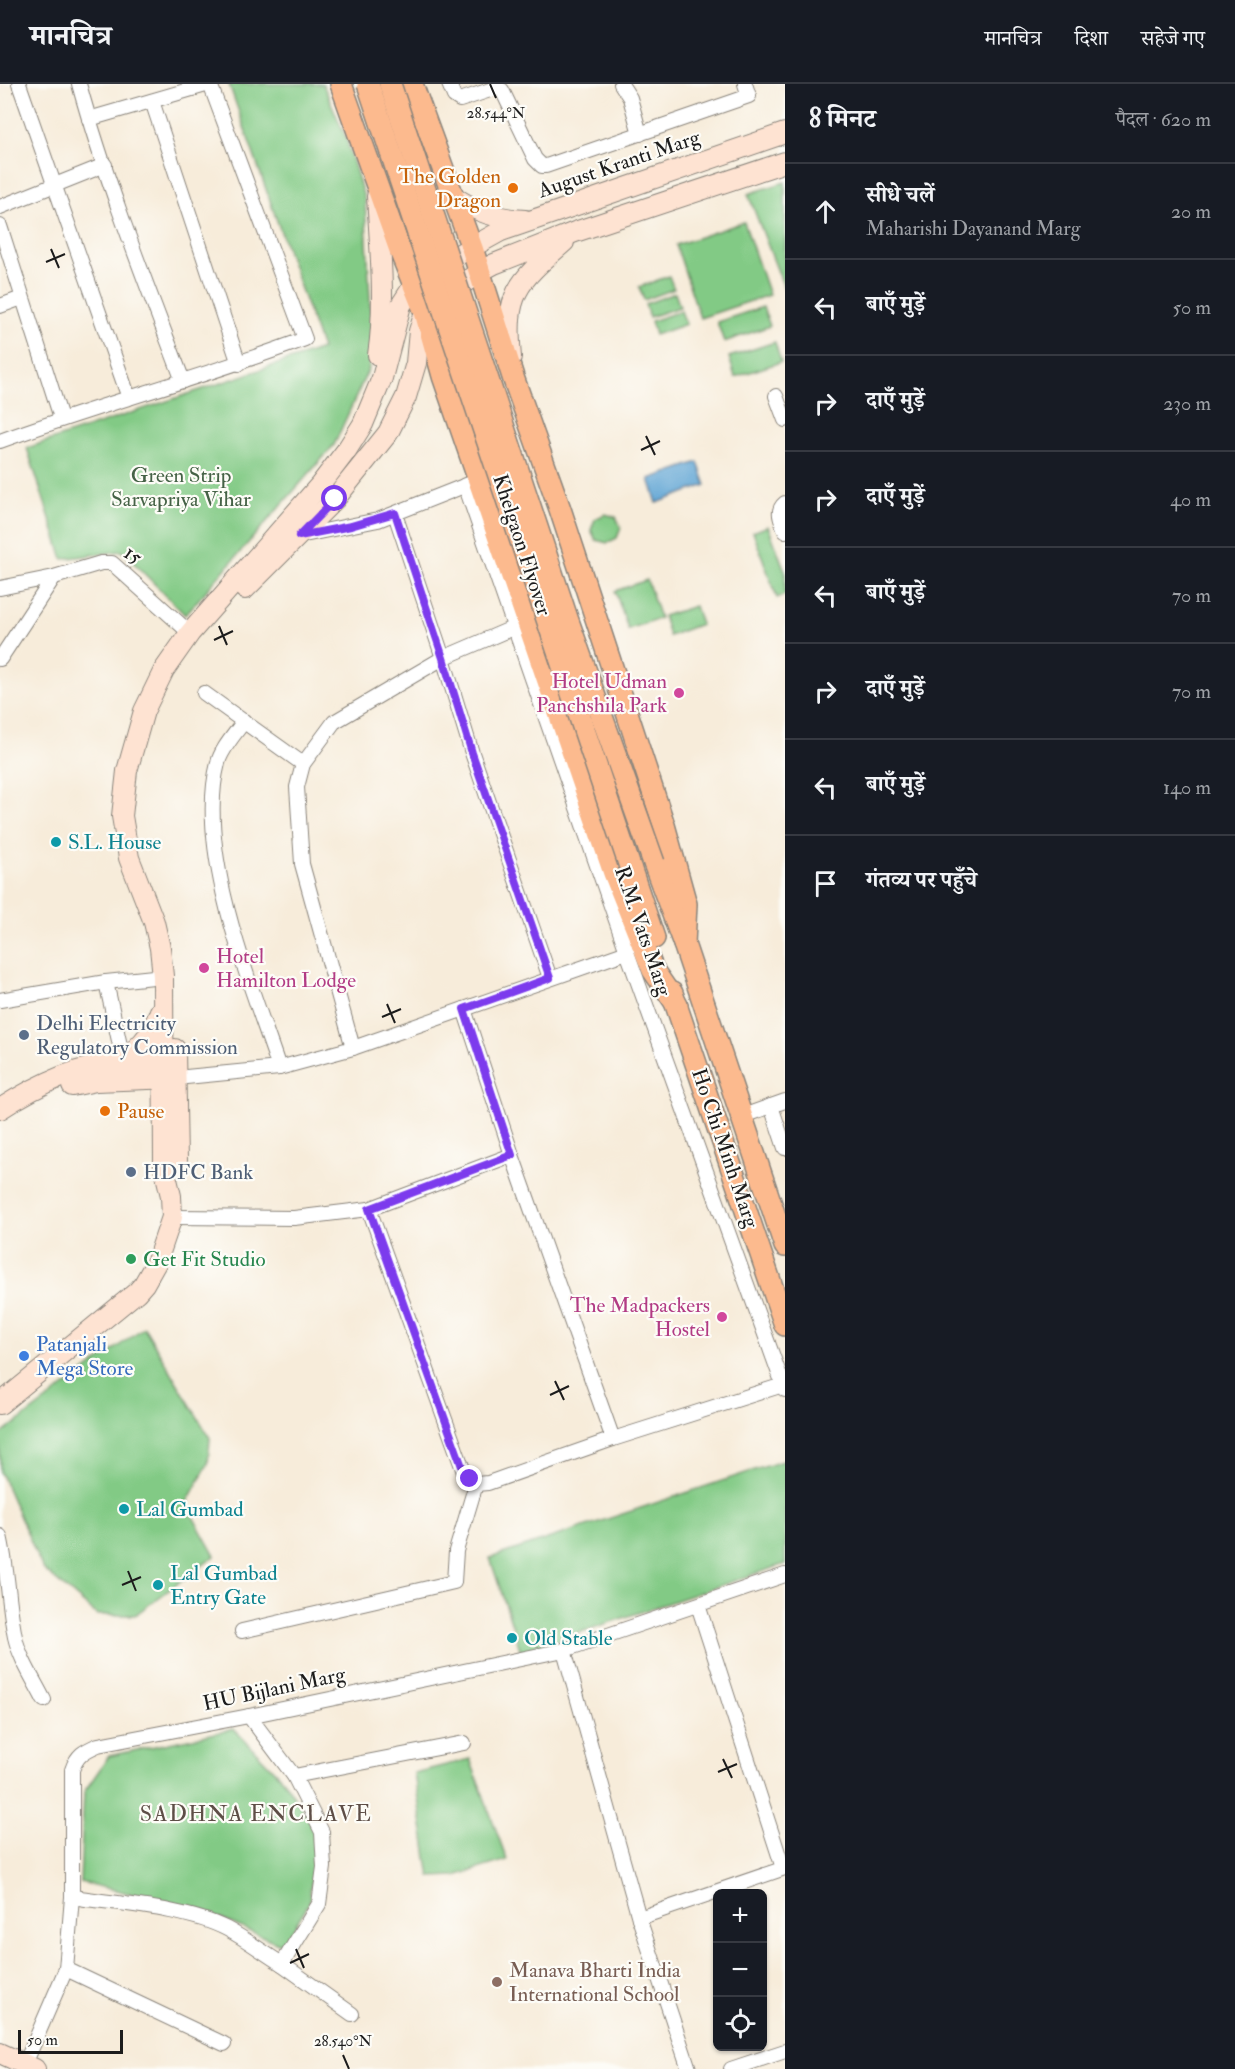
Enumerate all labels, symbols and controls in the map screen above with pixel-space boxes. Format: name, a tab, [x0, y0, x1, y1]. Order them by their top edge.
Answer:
text: मानचित्र	[30, 19, 112, 54]
text: मानचित्र	[985, 25, 1041, 52]
text: दिशा	[1074, 25, 1108, 52]
text: सहेजे गए	[1141, 25, 1205, 52]
text: 8 मिनट	[809, 103, 876, 135]
text: 28.544°N	[467, 104, 526, 123]
text: पैदल · 620 m	[1116, 107, 1211, 132]
street label: August Kranti Marg	[534, 123, 704, 205]
place label: The Golden Dragon	[398, 163, 501, 214]
marker: The Golden Dragon	[506, 181, 520, 195]
text: सीधे चलें	[866, 181, 934, 209]
icon: ahead	[809, 195, 842, 228]
text: 20 m	[1171, 199, 1211, 224]
text: Maharishi Dayanand Marg	[866, 216, 1081, 241]
text: बाएँ मुड़ें	[866, 290, 925, 318]
icon: left	[809, 291, 842, 324]
text: 50 m	[1172, 295, 1211, 320]
text: दाएँ मुड़ें	[866, 386, 925, 414]
icon: right	[809, 387, 842, 420]
text: 230 m	[1163, 391, 1211, 416]
park label: Green Strip Sarvapriya Vihar	[111, 462, 251, 513]
street label: Khelgaon Flyover	[486, 471, 558, 619]
text: दाएँ मुड़ें	[866, 482, 925, 510]
icon: right	[809, 483, 842, 516]
route start	[321, 485, 347, 511]
text: 40 m	[1170, 487, 1211, 512]
street label: 15	[119, 539, 148, 571]
text: बाएँ मुड़ें	[866, 578, 925, 606]
icon: left	[809, 579, 842, 612]
text: 70 m	[1172, 583, 1211, 608]
place label: Hotel Udman Panchshila Park	[536, 668, 667, 719]
text: दाएँ मुड़ें	[866, 674, 925, 702]
icon: right	[809, 675, 842, 708]
text: 70 m	[1172, 679, 1211, 704]
marker: Hotel Udman Panchshila Park	[672, 686, 686, 700]
text: बाएँ मुड़ें	[866, 770, 925, 798]
icon: left	[809, 771, 842, 804]
text: 140 m	[1163, 775, 1211, 800]
place label: S.L. House	[68, 829, 161, 856]
marker: S.L. House	[49, 835, 63, 849]
street label: R.M. Vats Marg	[608, 863, 678, 1000]
text: गंतव्य पर पहुँचे	[866, 866, 977, 894]
icon: arrive	[809, 867, 842, 900]
place label: Hotel Hamilton Lodge	[216, 943, 356, 994]
marker: Hotel Hamilton Lodge	[197, 961, 211, 975]
place label: Delhi Electricity Regulatory Commission	[36, 1010, 238, 1061]
marker: Delhi Electricity Regulatory Commission	[17, 1028, 31, 1042]
street label: Ho Chi Minh Marg	[685, 1065, 765, 1232]
place label: Pause	[117, 1098, 164, 1125]
marker: Pause	[98, 1104, 112, 1118]
place label: HDFC Bank	[143, 1159, 253, 1186]
marker: HDFC Bank	[124, 1165, 138, 1179]
place label: Get Fit Studio	[143, 1246, 266, 1273]
marker: Get Fit Studio	[124, 1252, 138, 1266]
place label: The Madpackers Hostel	[570, 1292, 711, 1343]
marker: The Madpackers Hostel	[715, 1310, 729, 1324]
place label: Patanjali Mega Store	[36, 1331, 133, 1382]
marker: Patanjali Mega Store	[17, 1349, 31, 1363]
route end	[456, 1465, 482, 1491]
place label: Lal Gumbad	[136, 1496, 244, 1523]
marker: Lal Gumbad	[117, 1502, 131, 1516]
place label: Lal Gumbad Entry Gate	[170, 1560, 278, 1611]
marker: Lal Gumbad Entry Gate	[151, 1578, 165, 1592]
place label: Old Stable	[524, 1625, 613, 1652]
marker: Old Stable	[505, 1631, 519, 1645]
street label: HU Bijlani Marg	[200, 1661, 348, 1717]
district label: SADHNA ENCLAVE	[140, 1800, 372, 1828]
map controls	[713, 1889, 767, 2051]
button: +	[713, 1889, 767, 1943]
button: −	[713, 1943, 767, 1997]
place label: Manava Bharti India International School	[509, 1957, 681, 2008]
marker: Manava Bharti India International School	[490, 1975, 504, 1989]
button: locate	[713, 1997, 767, 2051]
scale bar	[18, 2027, 123, 2054]
text: 50 m	[27, 2030, 58, 2050]
text: 28.540°N	[314, 2032, 373, 2051]

